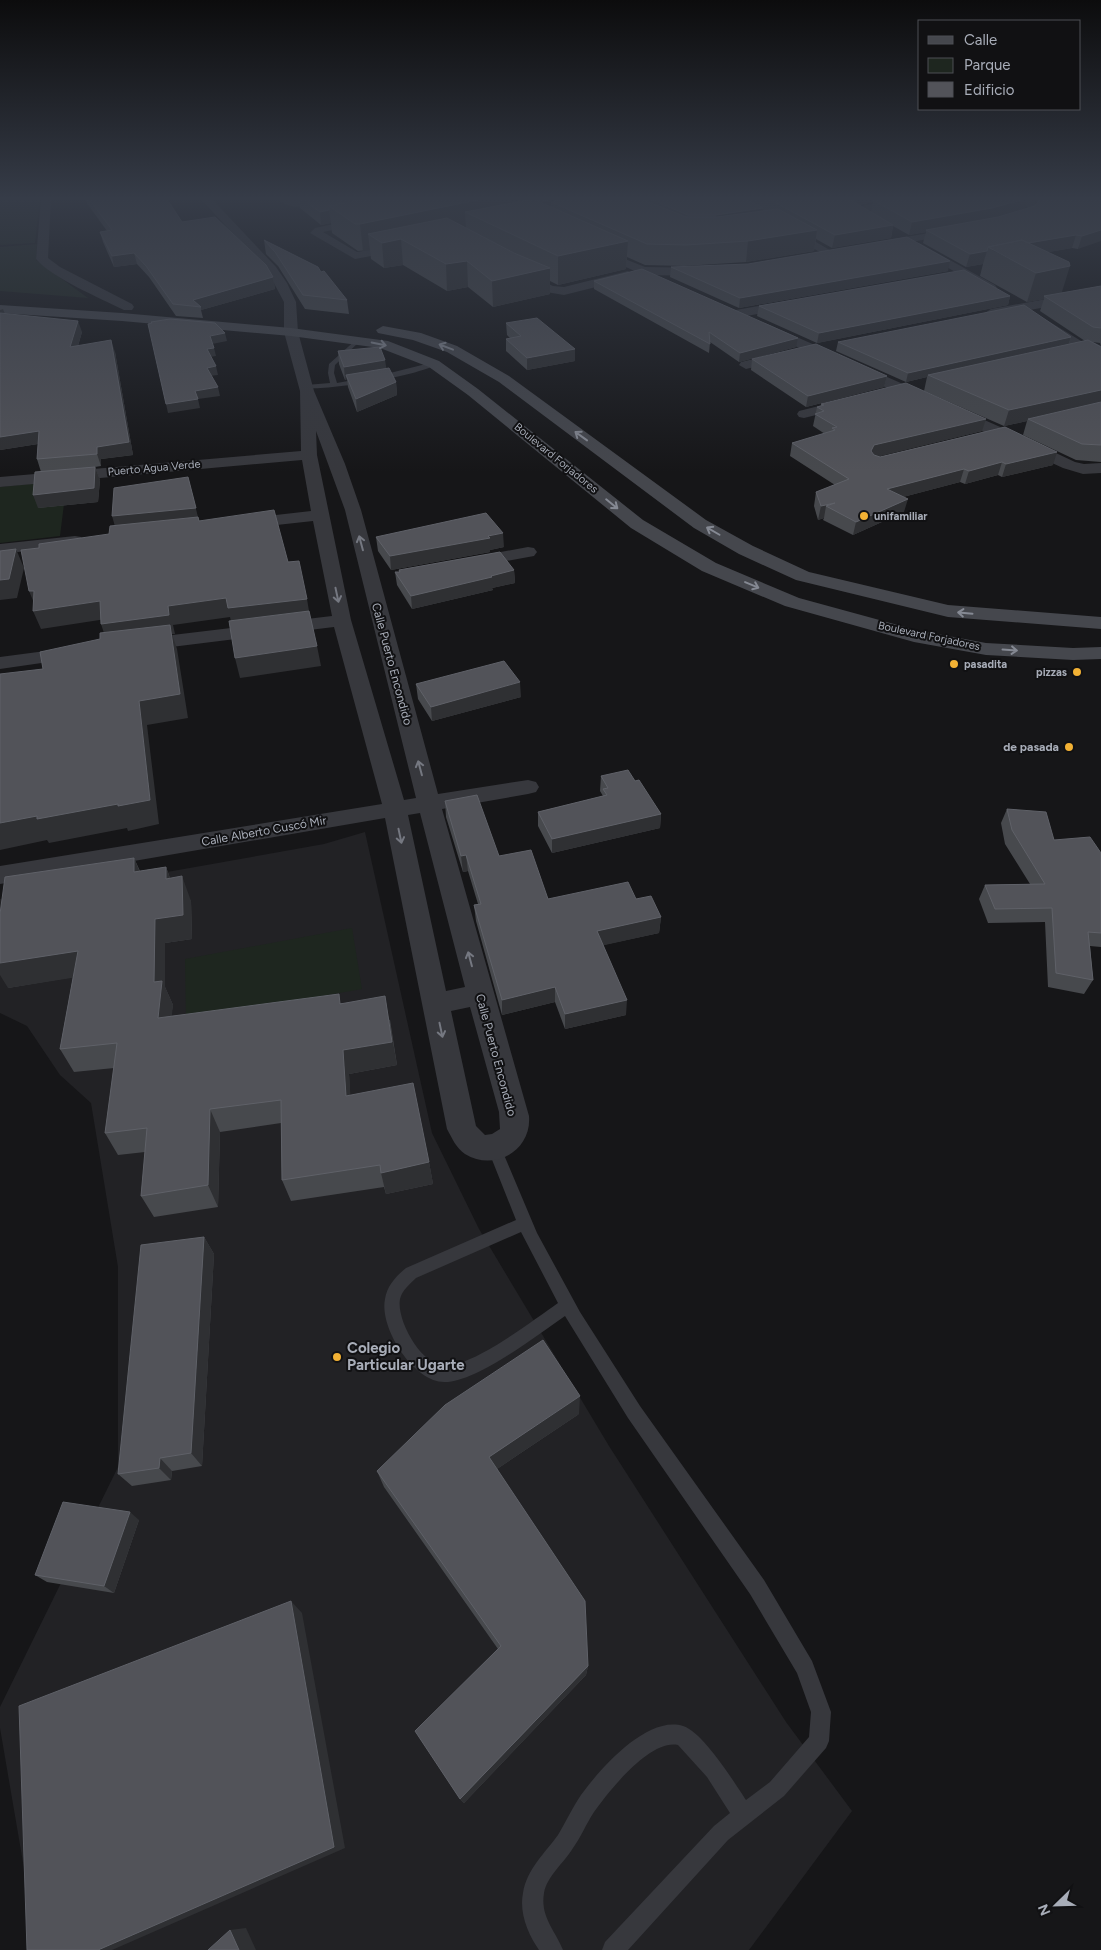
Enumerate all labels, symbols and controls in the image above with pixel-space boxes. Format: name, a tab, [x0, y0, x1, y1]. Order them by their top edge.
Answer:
legend	[918, 20, 1081, 110]
text: Calle	[964, 31, 997, 49]
text: Parque	[964, 56, 1011, 74]
text: Edificio	[964, 81, 1015, 99]
one-way arrow	[371, 340, 387, 350]
one-way arrow	[439, 342, 454, 351]
street label: Boulevard Forjadores	[512, 420, 600, 496]
one-way arrow	[574, 431, 588, 441]
street label: Puerto Agua Verde	[107, 457, 201, 479]
one-way arrow	[605, 499, 618, 510]
marker: unifamiliar	[858, 510, 870, 522]
place label: unifamiliar	[874, 510, 928, 523]
one-way arrow	[705, 526, 720, 536]
one-way arrow	[356, 535, 365, 551]
one-way arrow	[744, 581, 759, 591]
one-way arrow	[333, 586, 342, 602]
street label: Calle Puerto Encondido	[369, 601, 415, 727]
one-way arrow	[957, 608, 973, 618]
street label: Boulevard Forjadores	[877, 619, 981, 653]
one-way arrow	[1002, 646, 1018, 655]
marker: pasadita	[948, 658, 960, 670]
place label: pasadita	[964, 658, 1007, 671]
place label: pizzas	[1036, 666, 1067, 679]
marker: pizzas	[1071, 666, 1083, 678]
place label: de pasada	[1003, 740, 1059, 754]
marker: de pasada	[1063, 741, 1075, 753]
one-way arrow	[415, 760, 424, 776]
street label: Calle Alberto Cuscó Mir	[200, 813, 328, 849]
one-way arrow	[396, 828, 406, 844]
one-way arrow	[465, 951, 474, 967]
street label: Calle Puerto Encondido	[473, 992, 519, 1118]
one-way arrow	[437, 1021, 446, 1037]
place label: Colegio Particular Ugarte	[347, 1339, 465, 1374]
marker: Colegio Particular Ugarte	[331, 1351, 343, 1363]
north arrow	[1031, 1880, 1081, 1930]
text: N	[1035, 1902, 1054, 1918]

